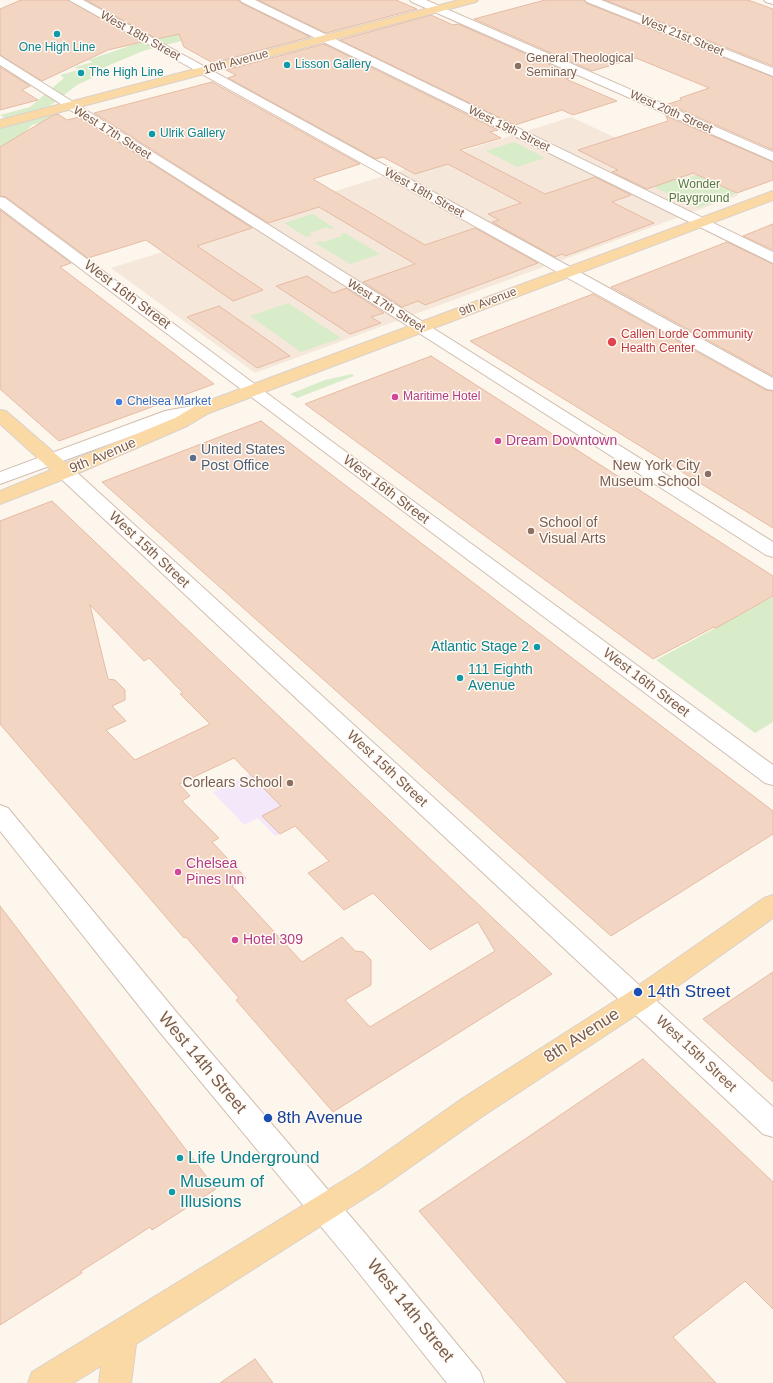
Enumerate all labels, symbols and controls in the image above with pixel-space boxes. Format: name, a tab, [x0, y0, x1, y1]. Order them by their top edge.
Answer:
street label: West 18th Street	[98, 8, 182, 64]
street label: West 21st Street	[638, 13, 726, 59]
marker: One High Line	[52, 29, 62, 39]
place label: One High Line	[19, 41, 95, 55]
street label: 10th Avenue	[202, 46, 270, 78]
place label: General Theological Seminary	[526, 52, 633, 80]
place label: Lisson Gallery	[295, 58, 371, 72]
marker: Lisson Gallery	[282, 60, 292, 70]
marker: General Theological Seminary	[513, 61, 523, 71]
place label: The High Line	[89, 66, 164, 80]
marker: The High Line	[76, 68, 86, 78]
street label: West 20th Street	[627, 87, 715, 137]
street label: West 17th Street	[70, 103, 154, 163]
street label: West 19th Street	[466, 103, 552, 155]
place label: Ulrik Gallery	[160, 127, 225, 141]
marker: Ulrik Gallery	[147, 129, 157, 139]
street label: West 18th Street	[382, 165, 466, 221]
park label: Wonder Playground	[669, 178, 729, 206]
street label: West 16th Street	[80, 257, 174, 333]
street label: West 17th Street	[344, 276, 428, 336]
street label: 9th Avenue	[457, 284, 519, 320]
place label: Callen Lorde Community Health Center	[621, 328, 753, 356]
marker: Callen Lorde Community Health Center	[606, 336, 618, 348]
place label: Maritime Hotel	[403, 390, 480, 404]
marker: Maritime Hotel	[390, 392, 400, 402]
place label: Chelsea Market	[127, 395, 211, 409]
marker: Chelsea Market	[114, 397, 124, 407]
place label: Dream Downtown	[506, 433, 617, 449]
street label: 9th Avenue	[67, 434, 139, 478]
marker: Dream Downtown	[493, 436, 503, 446]
place label: United States Post Office	[201, 442, 285, 474]
street label: West 16th Street	[339, 452, 433, 528]
marker: United States Post Office	[188, 453, 198, 463]
place label: New York City Museum School	[600, 458, 700, 490]
marker: New York City Museum School	[703, 469, 713, 479]
street label: West 15th Street	[105, 508, 193, 592]
place label: School of Visual Arts	[539, 515, 606, 548]
marker: School of Visual Arts	[526, 526, 536, 536]
place label: Atlantic Stage 2	[431, 639, 529, 655]
marker: Atlantic Stage 2	[532, 642, 542, 652]
street label: West 16th Street	[599, 645, 693, 721]
place label: 111 Eighth Avenue	[468, 662, 533, 694]
marker: 111 Eighth Avenue	[455, 673, 465, 683]
street label: West 15th Street	[343, 727, 431, 811]
place label: Corlears School	[182, 775, 282, 791]
marker: Corlears School	[285, 778, 295, 788]
place label: Chelsea Pines Inn	[186, 856, 244, 888]
marker: Chelsea Pines Inn	[173, 867, 183, 877]
place label: Hotel 309	[243, 932, 303, 948]
marker: Hotel 309	[230, 935, 240, 945]
place label: 14th Street	[647, 982, 730, 1002]
marker: 14th Street	[632, 986, 644, 998]
street label: 8th Avenue	[541, 1004, 623, 1068]
street label: West 14th Street	[154, 1008, 250, 1118]
street label: West 15th Street	[652, 1012, 740, 1096]
place label: 8th Avenue	[277, 1108, 363, 1128]
marker: 8th Avenue	[262, 1112, 274, 1124]
place label: Life Underground	[188, 1148, 319, 1168]
marker: Life Underground	[175, 1153, 185, 1163]
place label: Museum of Illusions	[180, 1172, 264, 1212]
marker: Museum of Illusions	[167, 1187, 177, 1197]
street label: West 14th Street	[362, 1256, 458, 1366]

